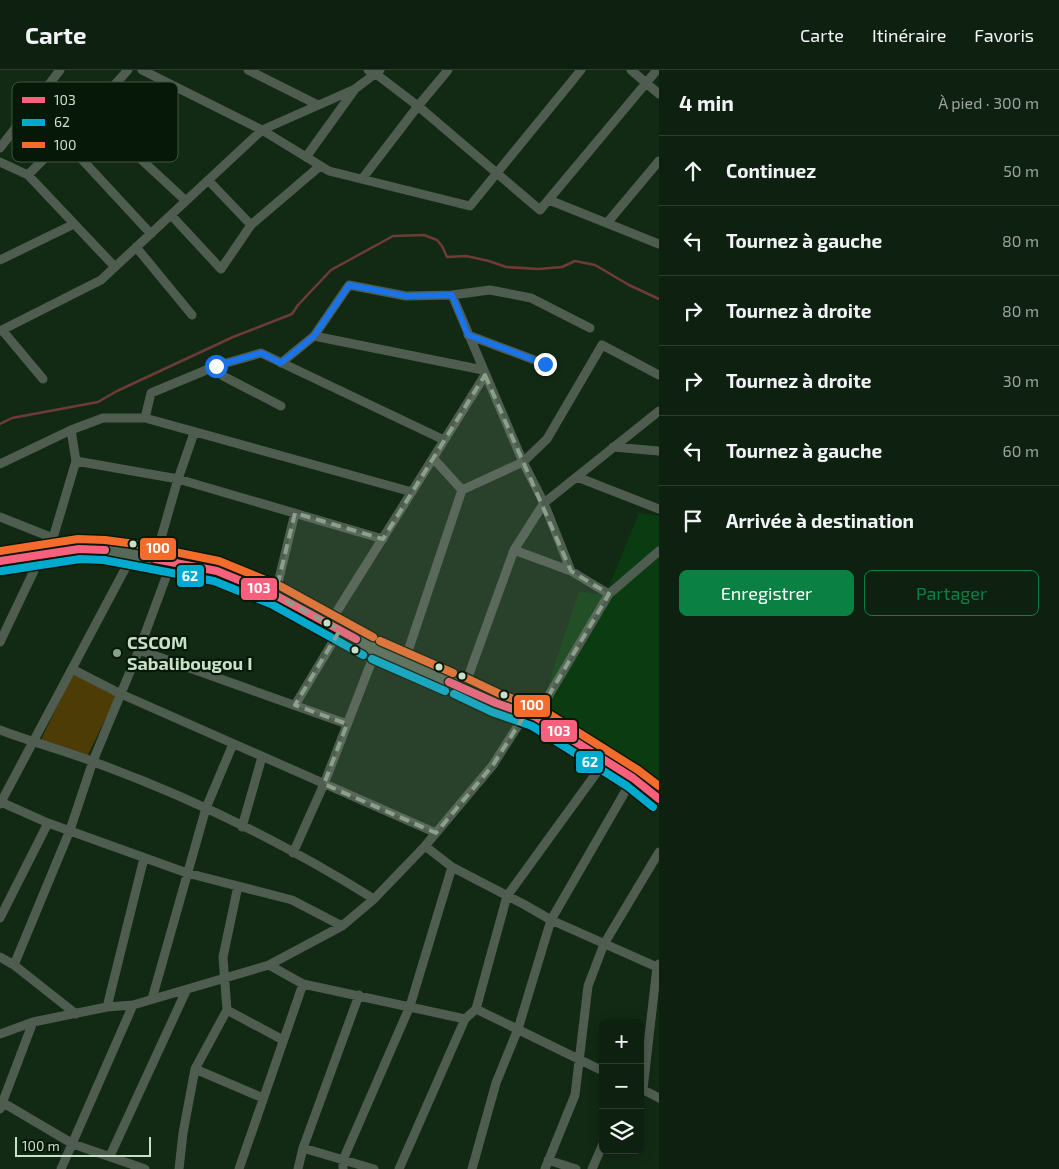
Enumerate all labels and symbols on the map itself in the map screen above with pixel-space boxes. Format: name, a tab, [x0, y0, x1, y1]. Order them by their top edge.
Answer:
legend	[12, 82, 178, 162]
text: 103	[54, 91, 76, 108]
text: 62	[54, 113, 70, 130]
text: 100	[54, 136, 76, 153]
route end	[534, 353, 557, 376]
route start	[205, 355, 228, 378]
line badge: 100	[139, 537, 177, 561]
unlabelled marker	[128, 539, 138, 549]
text: 100	[146, 539, 170, 556]
line badge: 62	[176, 564, 205, 588]
text: 62	[182, 567, 198, 584]
line badge: 103	[240, 577, 278, 601]
text: 103	[248, 579, 270, 596]
unlabelled marker	[322, 618, 332, 628]
place label: CSCOM Sabalibougou I	[127, 631, 252, 674]
unlabelled marker	[350, 645, 360, 655]
marker: CSCOM Sabalibougou I	[111, 647, 123, 659]
unlabelled marker	[434, 662, 444, 672]
unlabelled marker	[457, 671, 467, 681]
unlabelled marker	[499, 690, 509, 700]
line badge: 100	[513, 694, 551, 718]
text: 100	[520, 696, 544, 713]
line badge: 103	[540, 719, 578, 743]
text: 103	[548, 722, 570, 739]
line badge: 62	[575, 750, 604, 774]
text: 62	[582, 753, 598, 770]
scale bar	[15, 1134, 151, 1157]

